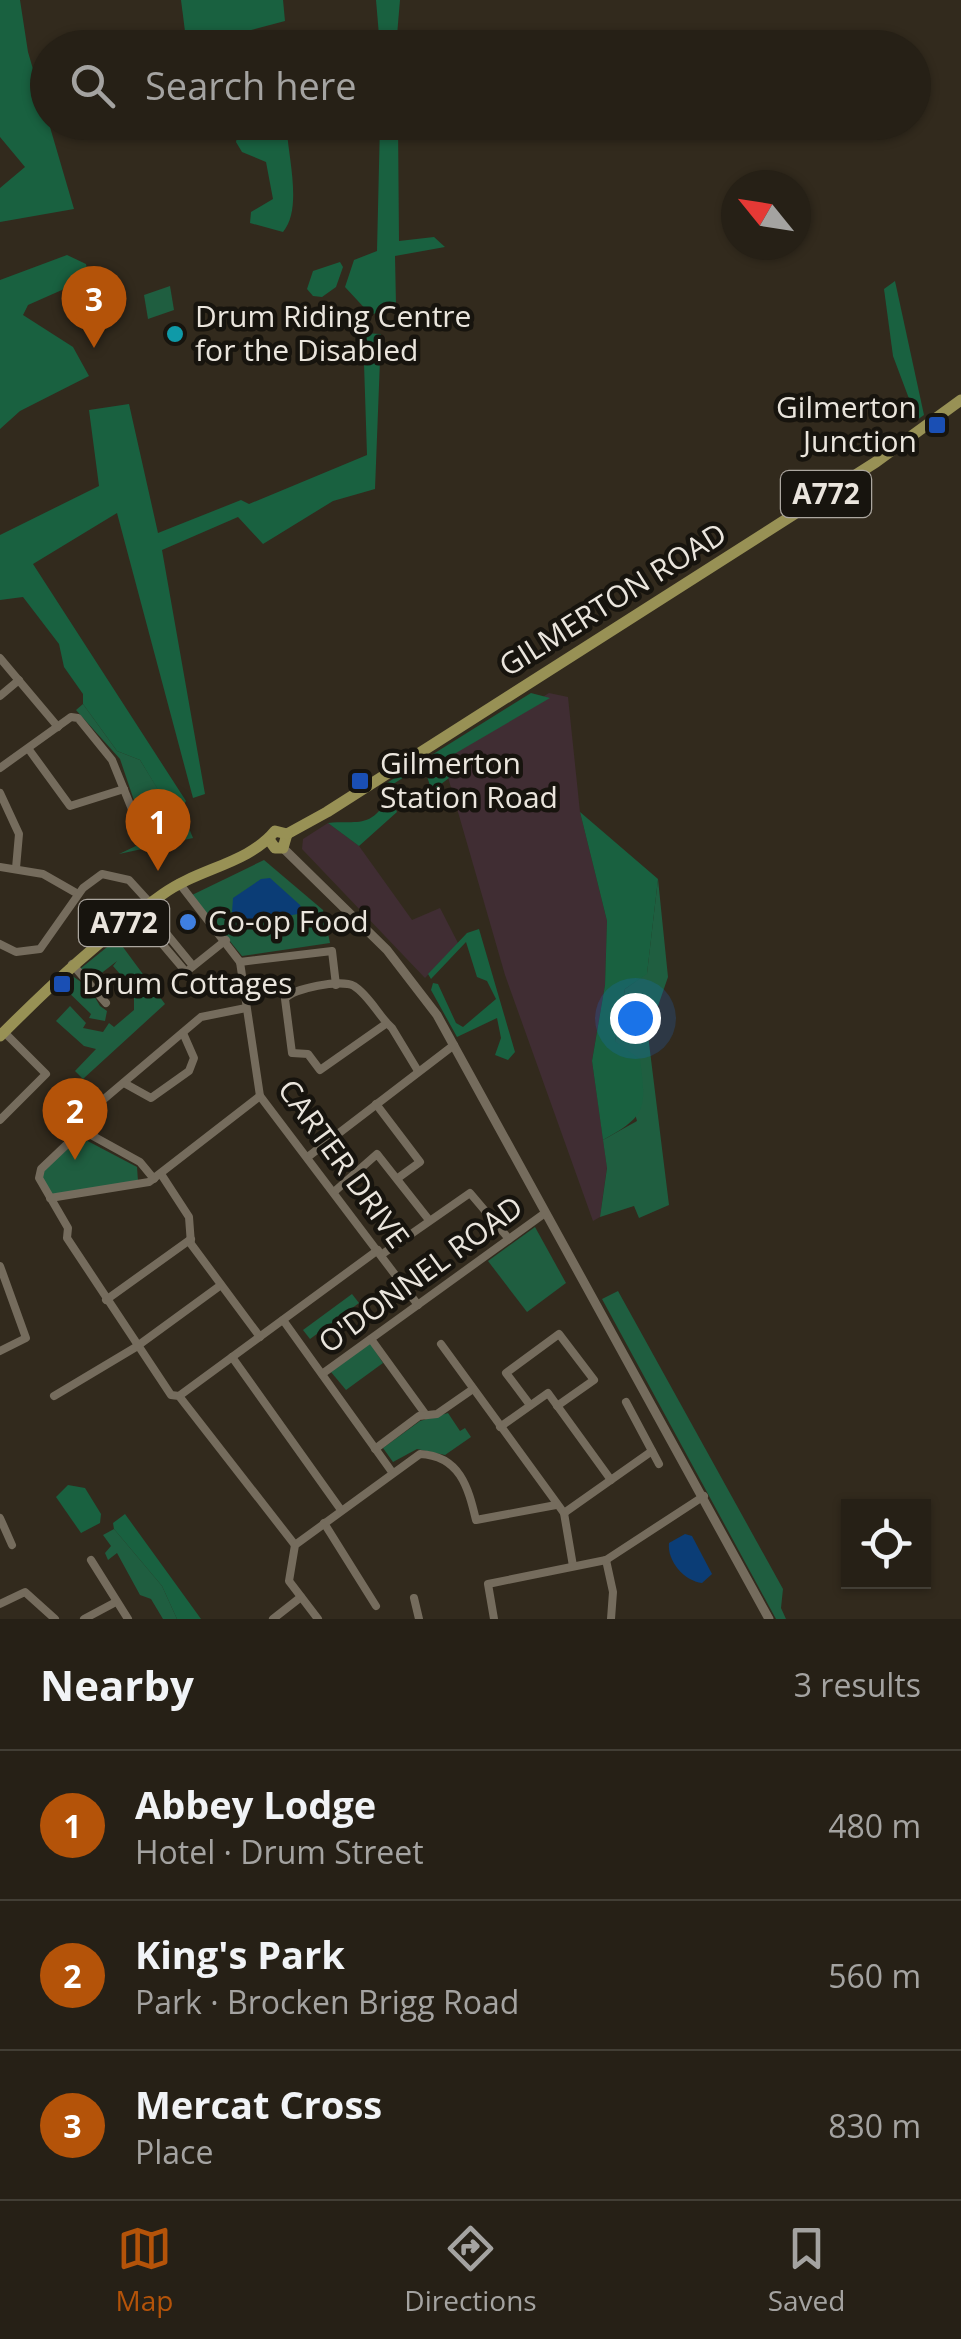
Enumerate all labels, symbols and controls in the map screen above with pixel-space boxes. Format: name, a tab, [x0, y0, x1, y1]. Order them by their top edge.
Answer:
search box	[30, 30, 931, 140]
icon: search	[65, 58, 120, 113]
text: Search here	[145, 59, 357, 111]
north arrow	[721, 170, 811, 260]
pin: 3	[62, 266, 126, 348]
place label: Drum Riding Centre for the Disabled	[195, 295, 471, 370]
marker: Drum Riding Centre for the Disabled	[164, 323, 186, 345]
place label: Gilmerton Junction	[776, 386, 917, 461]
marker: Gilmerton Junction	[926, 414, 948, 436]
road number: A772	[781, 471, 871, 517]
street label: GILMERTON ROAD	[491, 512, 734, 685]
place label: Gilmerton Station Road	[380, 742, 558, 817]
marker: Gilmerton Station Road	[349, 770, 371, 792]
pin: 1	[126, 788, 190, 871]
road number: A772	[79, 900, 169, 946]
place label: Co-op Food	[208, 900, 369, 941]
marker: Co-op Food	[177, 911, 199, 933]
place label: Drum Cottages	[82, 962, 292, 1003]
marker: Drum Cottages	[51, 973, 73, 995]
your location	[610, 993, 661, 1044]
street label: CARTER DRIVE	[269, 1071, 419, 1256]
pin: 2	[42, 1078, 108, 1160]
street label: O'DONNEL ROAD	[310, 1186, 530, 1362]
map controls	[841, 1499, 931, 1589]
button: locate	[841, 1499, 931, 1589]
text: Nearby	[40, 1656, 194, 1713]
text: 3 results	[794, 1663, 921, 1706]
text: Abbey Lodge	[135, 1778, 376, 1830]
text: 1	[63, 1804, 82, 1847]
text: 480 m	[828, 1804, 921, 1847]
text: Hotel · Drum Street	[135, 1830, 424, 1873]
text: King's Park	[135, 1928, 345, 1980]
text: 2	[63, 1954, 82, 1997]
text: 560 m	[828, 1954, 921, 1997]
text: Park · Brocken Brigg Road	[135, 1980, 519, 2023]
text: Mercat Cross	[135, 2078, 382, 2130]
text: 3	[63, 2104, 82, 2147]
text: 830 m	[828, 2104, 921, 2147]
text: Place	[135, 2130, 213, 2173]
tab: Map	[115, 2221, 173, 2319]
tab: Directions	[404, 2221, 537, 2319]
tab: Saved	[768, 2221, 845, 2319]

